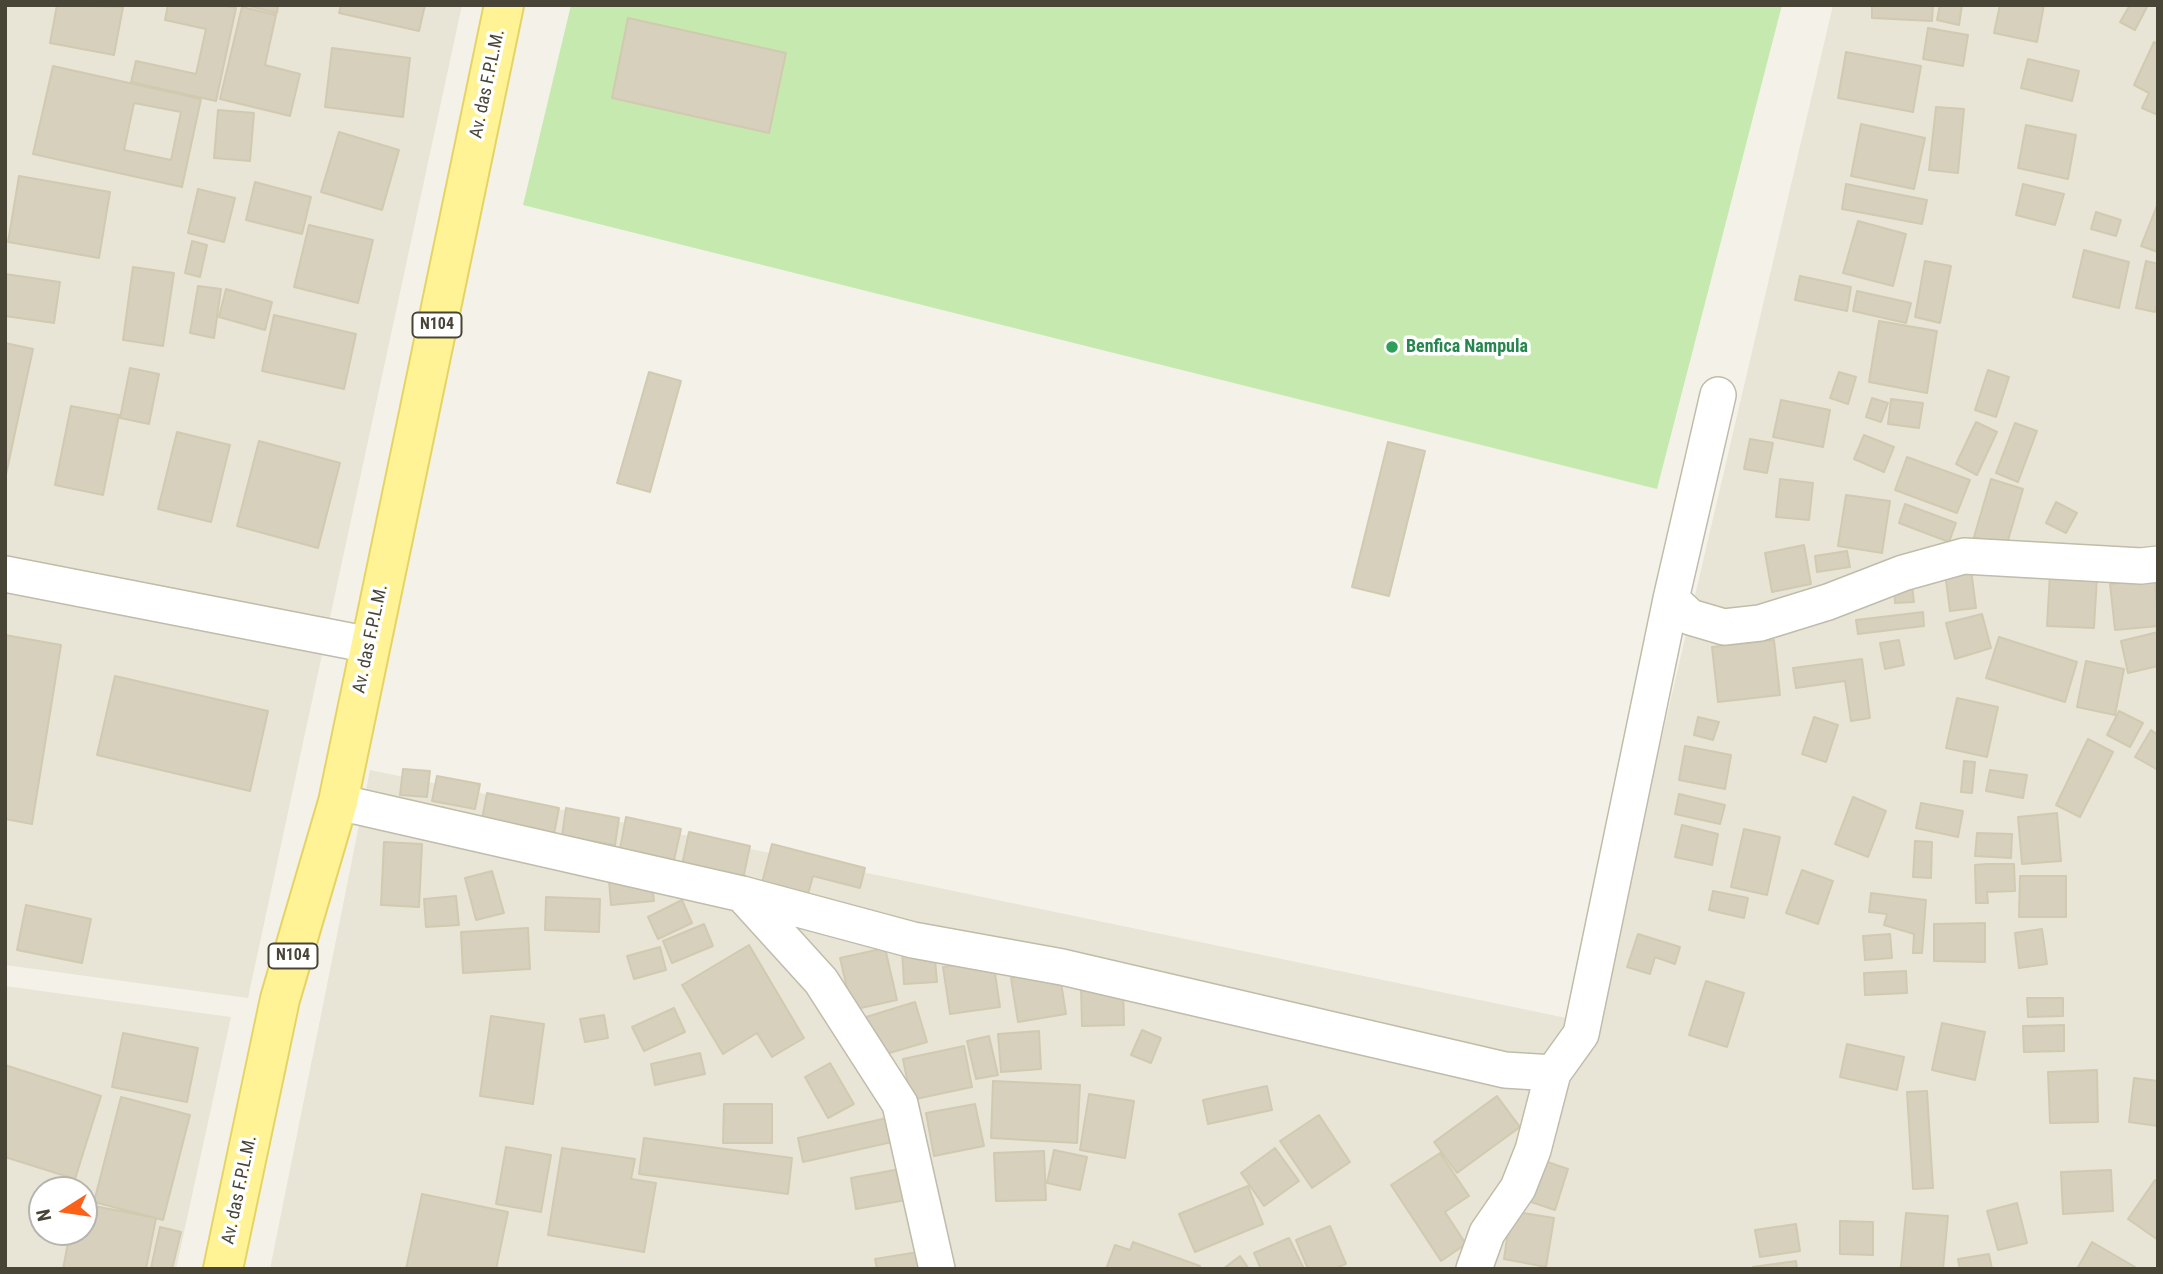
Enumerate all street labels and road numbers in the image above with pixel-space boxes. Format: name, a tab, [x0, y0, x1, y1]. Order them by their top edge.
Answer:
street label: Av. das F.P.L.M.	[466, 28, 510, 140]
road number: N104	[412, 312, 462, 338]
street label: Av. das F.P.L.M.	[349, 583, 393, 695]
road number: N104	[268, 944, 318, 968]
street label: Av. das F.P.L.M.	[218, 1134, 262, 1246]

